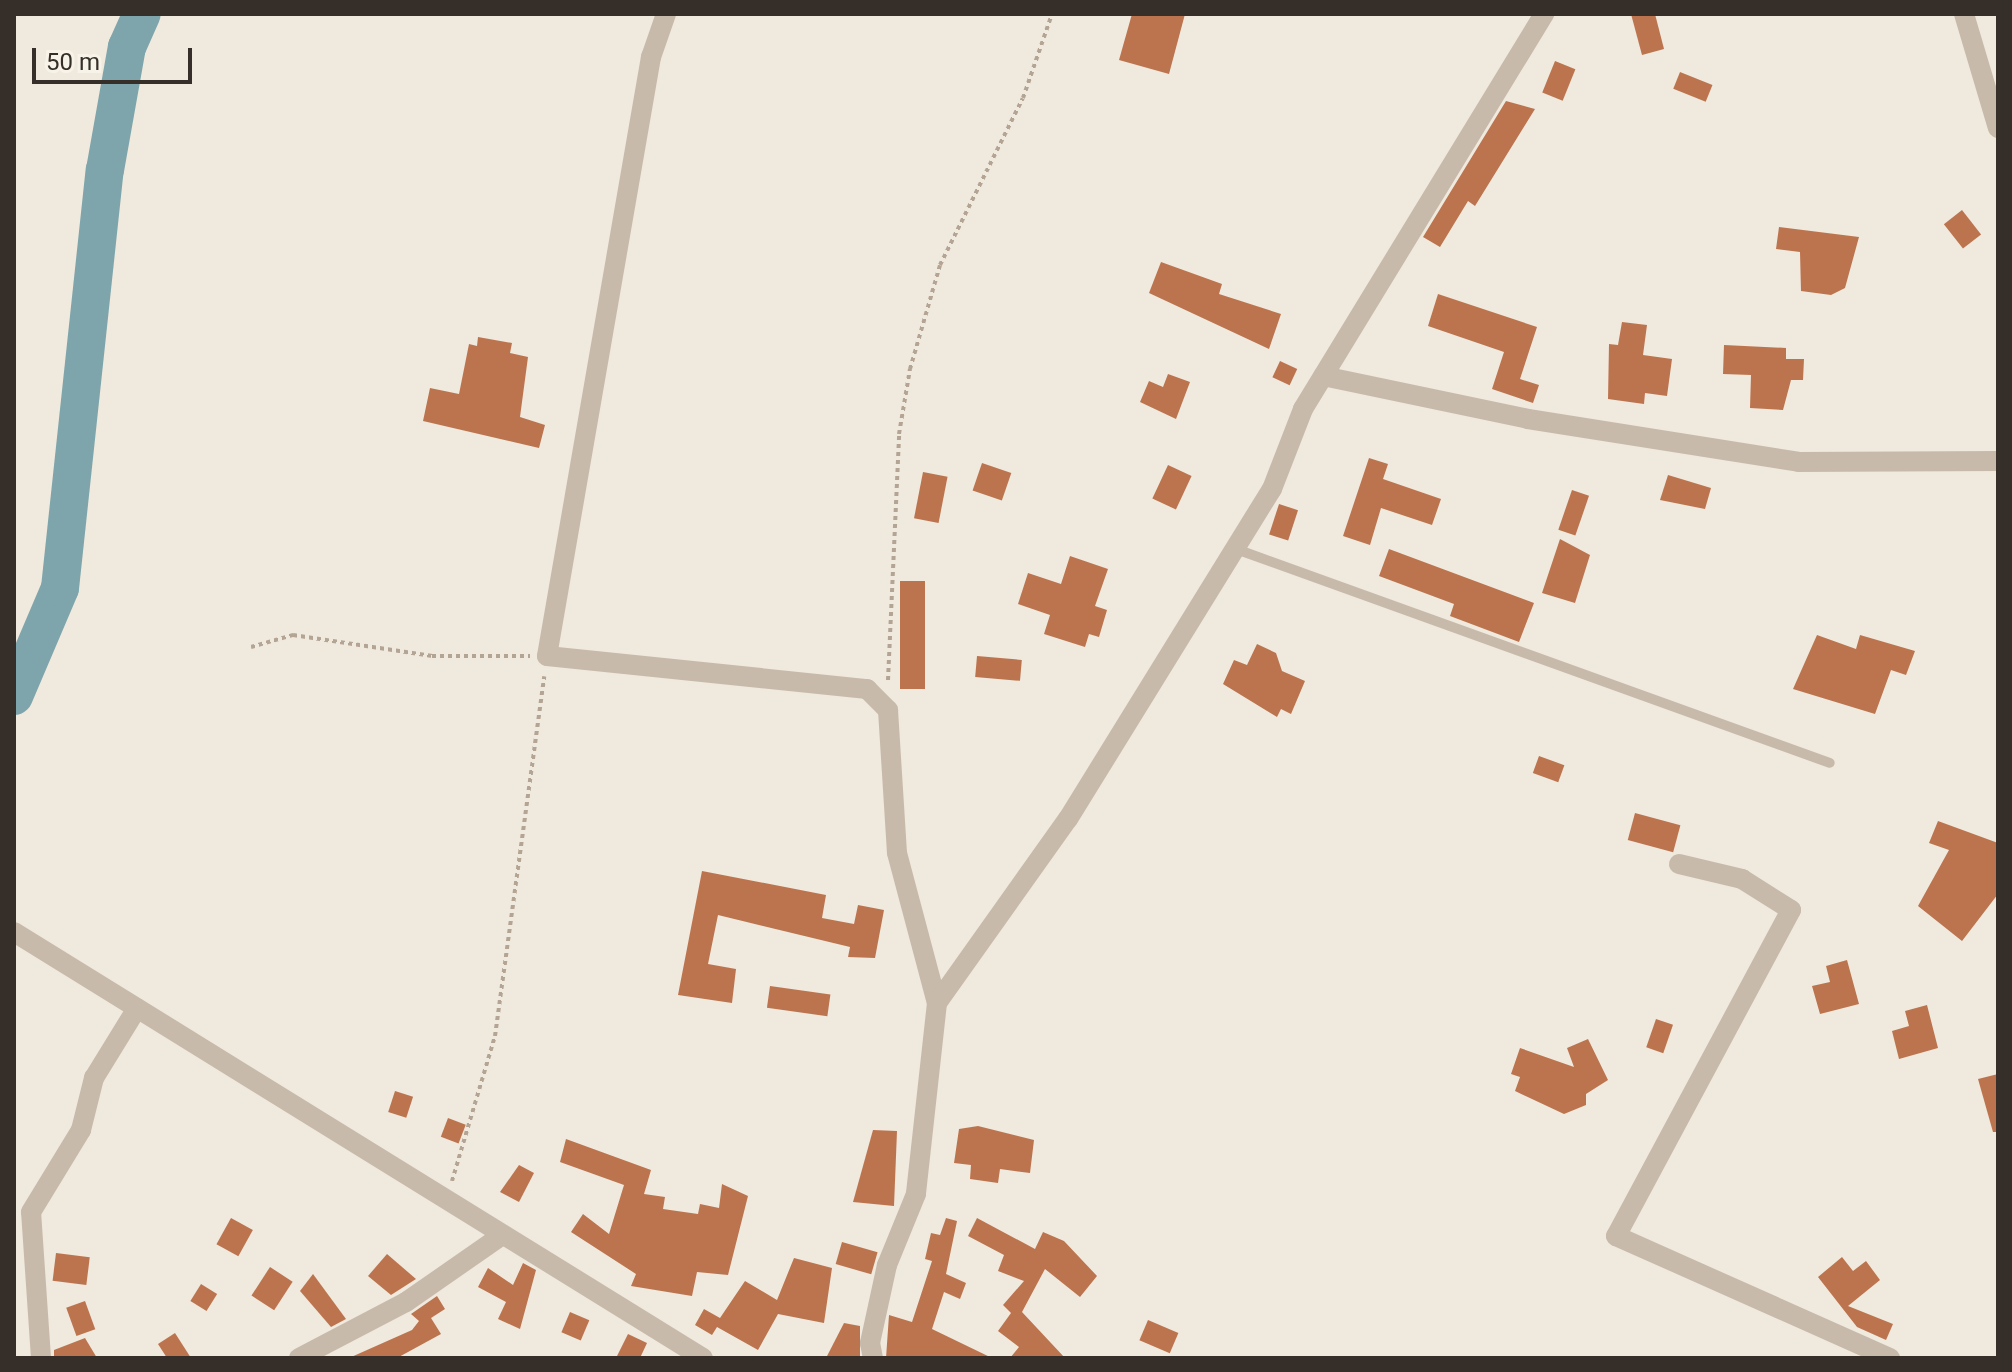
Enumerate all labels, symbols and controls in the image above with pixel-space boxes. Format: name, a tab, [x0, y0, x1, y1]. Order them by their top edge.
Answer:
scale bar	[36, 32, 196, 82]
text: 50 m	[46, 48, 100, 76]

